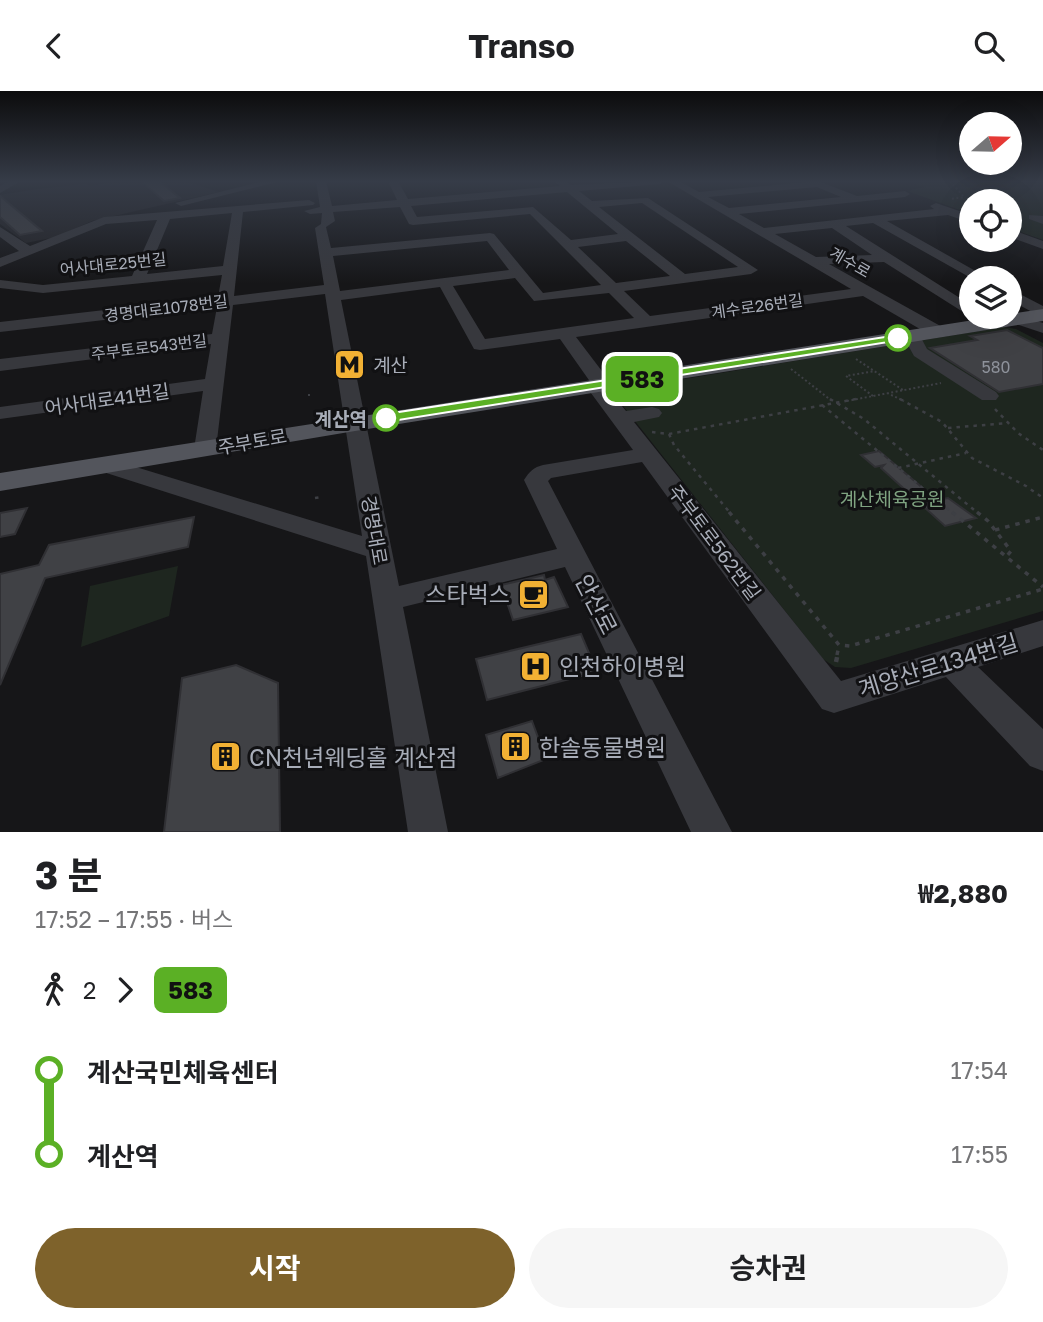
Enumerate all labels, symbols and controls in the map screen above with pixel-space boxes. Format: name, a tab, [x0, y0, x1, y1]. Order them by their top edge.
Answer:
icon: back	[35, 27, 73, 65]
text: Transo	[468, 27, 575, 65]
icon: search	[970, 27, 1008, 65]
north arrow	[959, 112, 1022, 175]
map controls	[959, 112, 1022, 329]
button: locate	[959, 189, 1022, 252]
street label: 계수로	[826, 242, 874, 282]
street label: 어사대로25번길	[59, 248, 167, 280]
button: layers	[959, 266, 1022, 329]
street label: 계수로26번길	[710, 290, 804, 322]
street label: 경명대로1078번길	[103, 291, 229, 325]
unlabelled marker	[885, 325, 911, 351]
street label: 주부토로543번길	[90, 330, 208, 364]
metro station icon: 계산	[333, 347, 367, 381]
place label: 계산	[373, 353, 408, 376]
line badge: 583	[602, 356, 682, 402]
house number: 580	[982, 357, 1010, 377]
text: 583	[620, 364, 664, 393]
street label: 어사대로41번길	[43, 379, 171, 419]
marker: 계산역	[373, 405, 399, 431]
place label: 계산역	[315, 407, 367, 430]
street label: 주부토로	[216, 424, 288, 458]
street label: 주부토로562번길	[664, 480, 766, 604]
park label: 계산체육공원	[840, 487, 944, 510]
street label: 경명대로	[358, 494, 392, 566]
street label: 안산로	[570, 569, 624, 639]
cafe icon: 스타벅스	[516, 577, 550, 611]
place label: 스타벅스	[425, 580, 510, 608]
street label: 계양산로134번길	[855, 627, 1021, 703]
hospital icon: 인천하이병원	[519, 649, 553, 683]
place label: 인천하이병원	[559, 652, 686, 680]
building icon: 한솔동물병원	[499, 730, 533, 764]
place label: 한솔동물병원	[539, 733, 666, 761]
building icon: CN천년웨딩홀 계산점	[209, 740, 243, 774]
place label: CN천년웨딩홀 계산점	[249, 743, 457, 771]
text: 3 분	[35, 852, 103, 897]
text: ₩2,880	[918, 878, 1008, 909]
text: 17:52 – 17:55 · 버스	[35, 905, 233, 933]
icon: walk	[35, 971, 73, 1009]
icon: forward	[106, 971, 144, 1009]
text: 583	[168, 975, 213, 1004]
text: 2	[83, 976, 96, 1004]
text: 17:54	[950, 1056, 1008, 1084]
text: 계산국민체육센터	[87, 1057, 278, 1088]
text: 17:55	[951, 1140, 1008, 1168]
text: 계산역	[87, 1141, 159, 1172]
button: 시작	[35, 1228, 515, 1308]
button: 승차권	[529, 1228, 1008, 1308]

